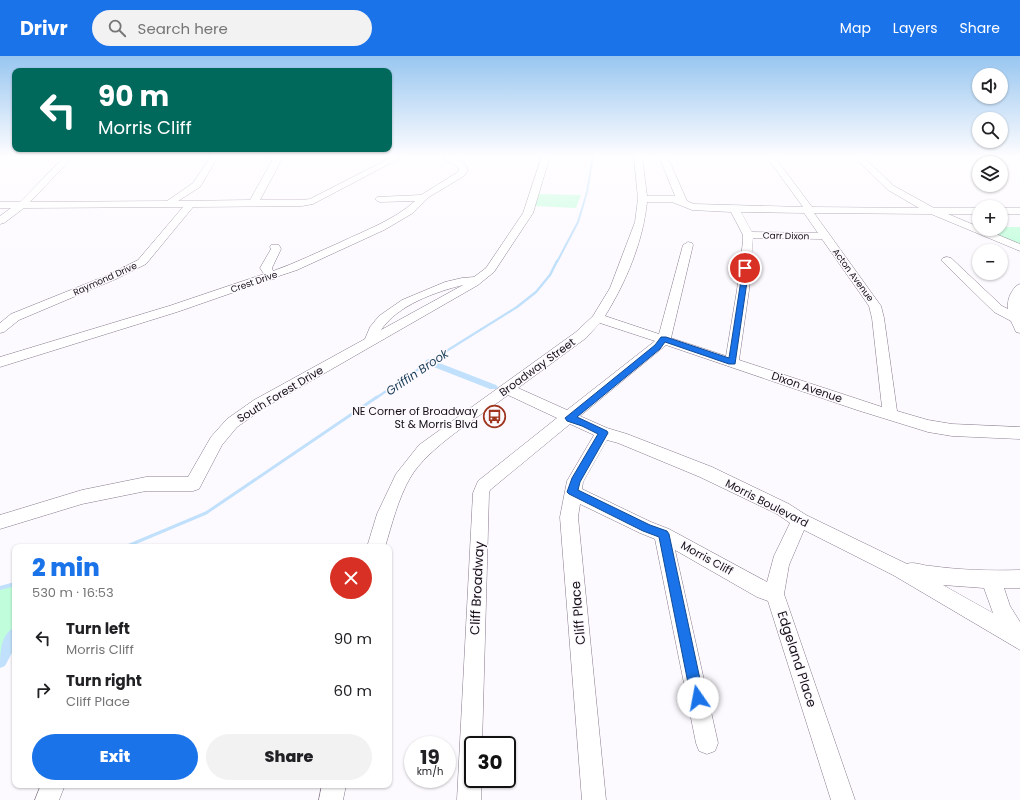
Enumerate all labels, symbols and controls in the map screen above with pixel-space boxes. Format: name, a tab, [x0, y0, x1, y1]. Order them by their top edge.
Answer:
search box	[92, 10, 372, 46]
text: Drivr	[20, 15, 68, 42]
icon: search	[106, 17, 128, 39]
text: Search here	[138, 18, 228, 39]
text: Map	[840, 18, 871, 38]
text: Layers	[893, 18, 937, 38]
text: Share	[959, 18, 1000, 38]
map controls	[972, 68, 1008, 280]
button: sound	[972, 68, 1008, 104]
text: 90 m	[98, 77, 169, 116]
icon: left	[32, 84, 84, 136]
button: search	[972, 112, 1008, 148]
text: Morris Cliff	[98, 115, 192, 140]
button: layers	[972, 156, 1008, 192]
button: +	[972, 200, 1008, 236]
street label: Carr Dixon	[763, 230, 810, 242]
button: −	[972, 244, 1008, 280]
street label: Acton Avenue	[830, 246, 876, 304]
pin	[728, 251, 762, 285]
icon: arrive	[734, 257, 756, 279]
street label: Raymond Drive	[71, 259, 139, 298]
street label: Crest Drive	[229, 268, 279, 296]
street label: Broadway Street	[496, 334, 578, 400]
water label: Griffin Brook	[382, 344, 452, 399]
street label: South Forest Drive	[234, 362, 326, 426]
street label: Dixon Avenue	[769, 367, 845, 407]
place label: NE Corner of Broadway St & Morris Blvd	[352, 403, 479, 432]
bus stop icon: NE Corner of Broadway St & Morris Blvd	[481, 404, 507, 430]
street label: Morris Boulevard	[723, 475, 811, 531]
street label: Morris Cliff	[678, 537, 736, 579]
street label: Cliff Broadway	[465, 540, 489, 635]
text: 2 min	[32, 551, 100, 584]
button: close	[330, 557, 372, 599]
street label: Cliff Place	[566, 580, 590, 646]
text: 530 m · 16:53	[32, 583, 114, 602]
street label: Edgeland Place	[772, 608, 822, 710]
text: Turn left	[66, 618, 130, 639]
icon: left	[32, 627, 54, 649]
text: 90 m	[334, 628, 372, 649]
text: Morris Cliff	[66, 640, 134, 659]
text: Turn right	[66, 670, 142, 691]
position arrow	[677, 677, 719, 719]
icon: right	[32, 679, 54, 701]
text: 60 m	[334, 680, 372, 701]
text: Cliff Place	[66, 692, 130, 711]
button: Exit	[32, 734, 198, 780]
button: Share	[206, 734, 372, 780]
speed limit sign: 30	[464, 736, 516, 788]
text: 19	[420, 743, 440, 771]
text: km/h	[417, 764, 443, 779]

